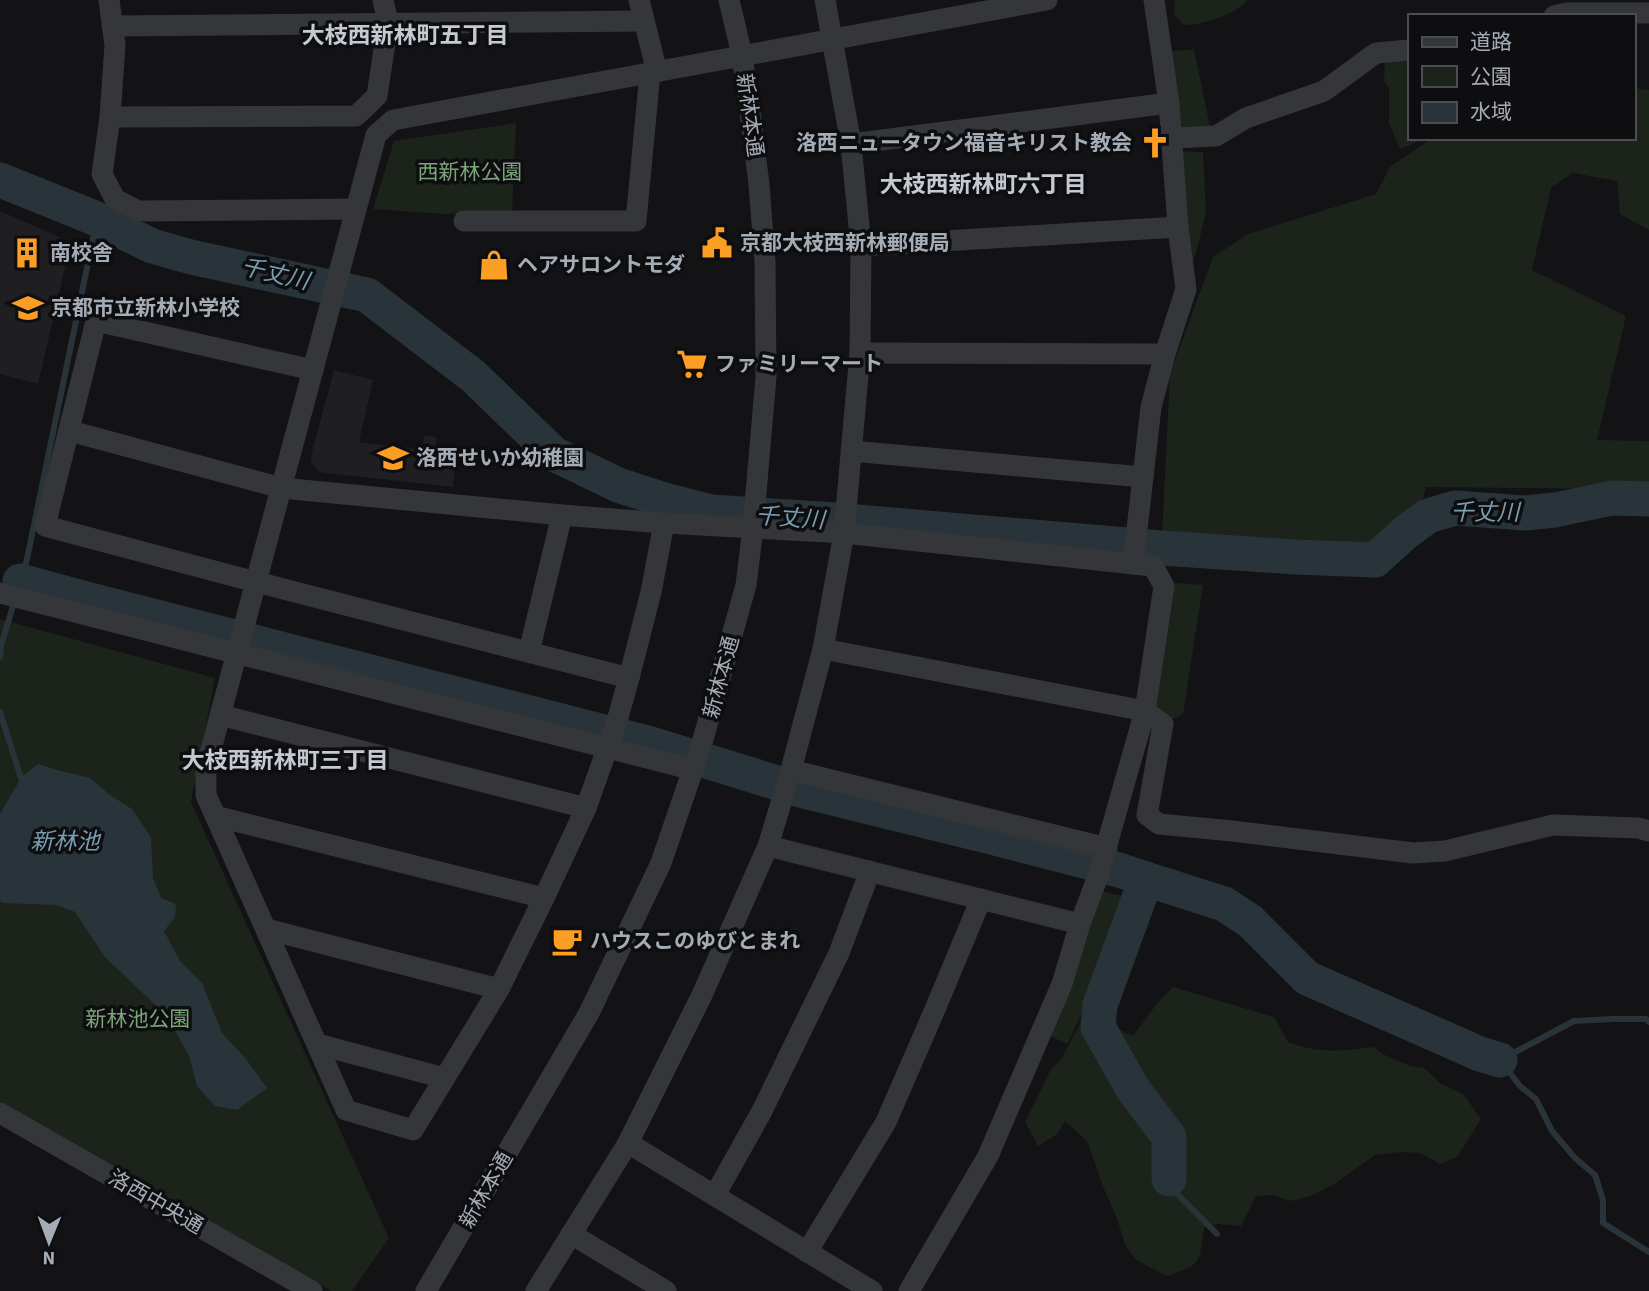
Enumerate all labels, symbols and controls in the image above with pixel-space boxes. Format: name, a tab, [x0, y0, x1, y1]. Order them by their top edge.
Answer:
legend	[1408, 14, 1635, 140]
district label: 大枝西新林町五丁目	[302, 19, 509, 52]
text: 道路	[1470, 27, 1512, 57]
text: 公園	[1470, 62, 1512, 92]
street label: 新林本通	[729, 71, 771, 159]
text: 水域	[1470, 97, 1512, 127]
church icon: 洛西ニュータウン福音キリスト教会	[1138, 126, 1172, 160]
place label: 洛西ニュータウン福音キリスト教会	[796, 128, 1132, 158]
park label: 西新林公園	[418, 157, 523, 187]
district label: 大枝西新林町六丁目	[880, 168, 1087, 201]
public building icon: 京都大枝西新林郵便局	[700, 226, 734, 260]
place label: 京都大枝西新林郵便局	[740, 228, 950, 258]
building icon: 南校舎	[10, 236, 44, 270]
place label: 南校舎	[50, 238, 113, 268]
shop icon: ヘアサロントモダ	[477, 248, 511, 282]
water label: 千丈川	[238, 250, 315, 299]
place label: ヘアサロントモダ	[517, 250, 685, 280]
school or university icon: 京都市立新林小学校	[11, 291, 45, 325]
place label: 京都市立新林小学校	[51, 293, 240, 323]
supermarket icon: ファミリーマート	[675, 347, 709, 381]
place label: ファミリーマート	[715, 349, 883, 379]
school or university icon: 洛西せいか幼稚園	[376, 441, 410, 475]
place label: 洛西せいか幼稚園	[416, 443, 584, 473]
water label: 千丈川	[1451, 496, 1523, 529]
water label: 千丈川	[754, 499, 829, 537]
street label: 新林本通	[696, 633, 746, 721]
district label: 大枝西新林町三丁目	[182, 744, 389, 777]
water label: 新林池	[31, 825, 102, 858]
cafe icon: ハウスこのゆびとまれ	[550, 924, 584, 958]
place label: ハウスこのゆびとまれ	[590, 926, 800, 956]
park label: 新林池公園	[86, 1004, 191, 1034]
street label: 新林本通	[452, 1146, 520, 1234]
street label: 洛西中央通	[103, 1163, 209, 1241]
north arrow	[14, 1207, 84, 1277]
text: N	[42, 1244, 55, 1271]

